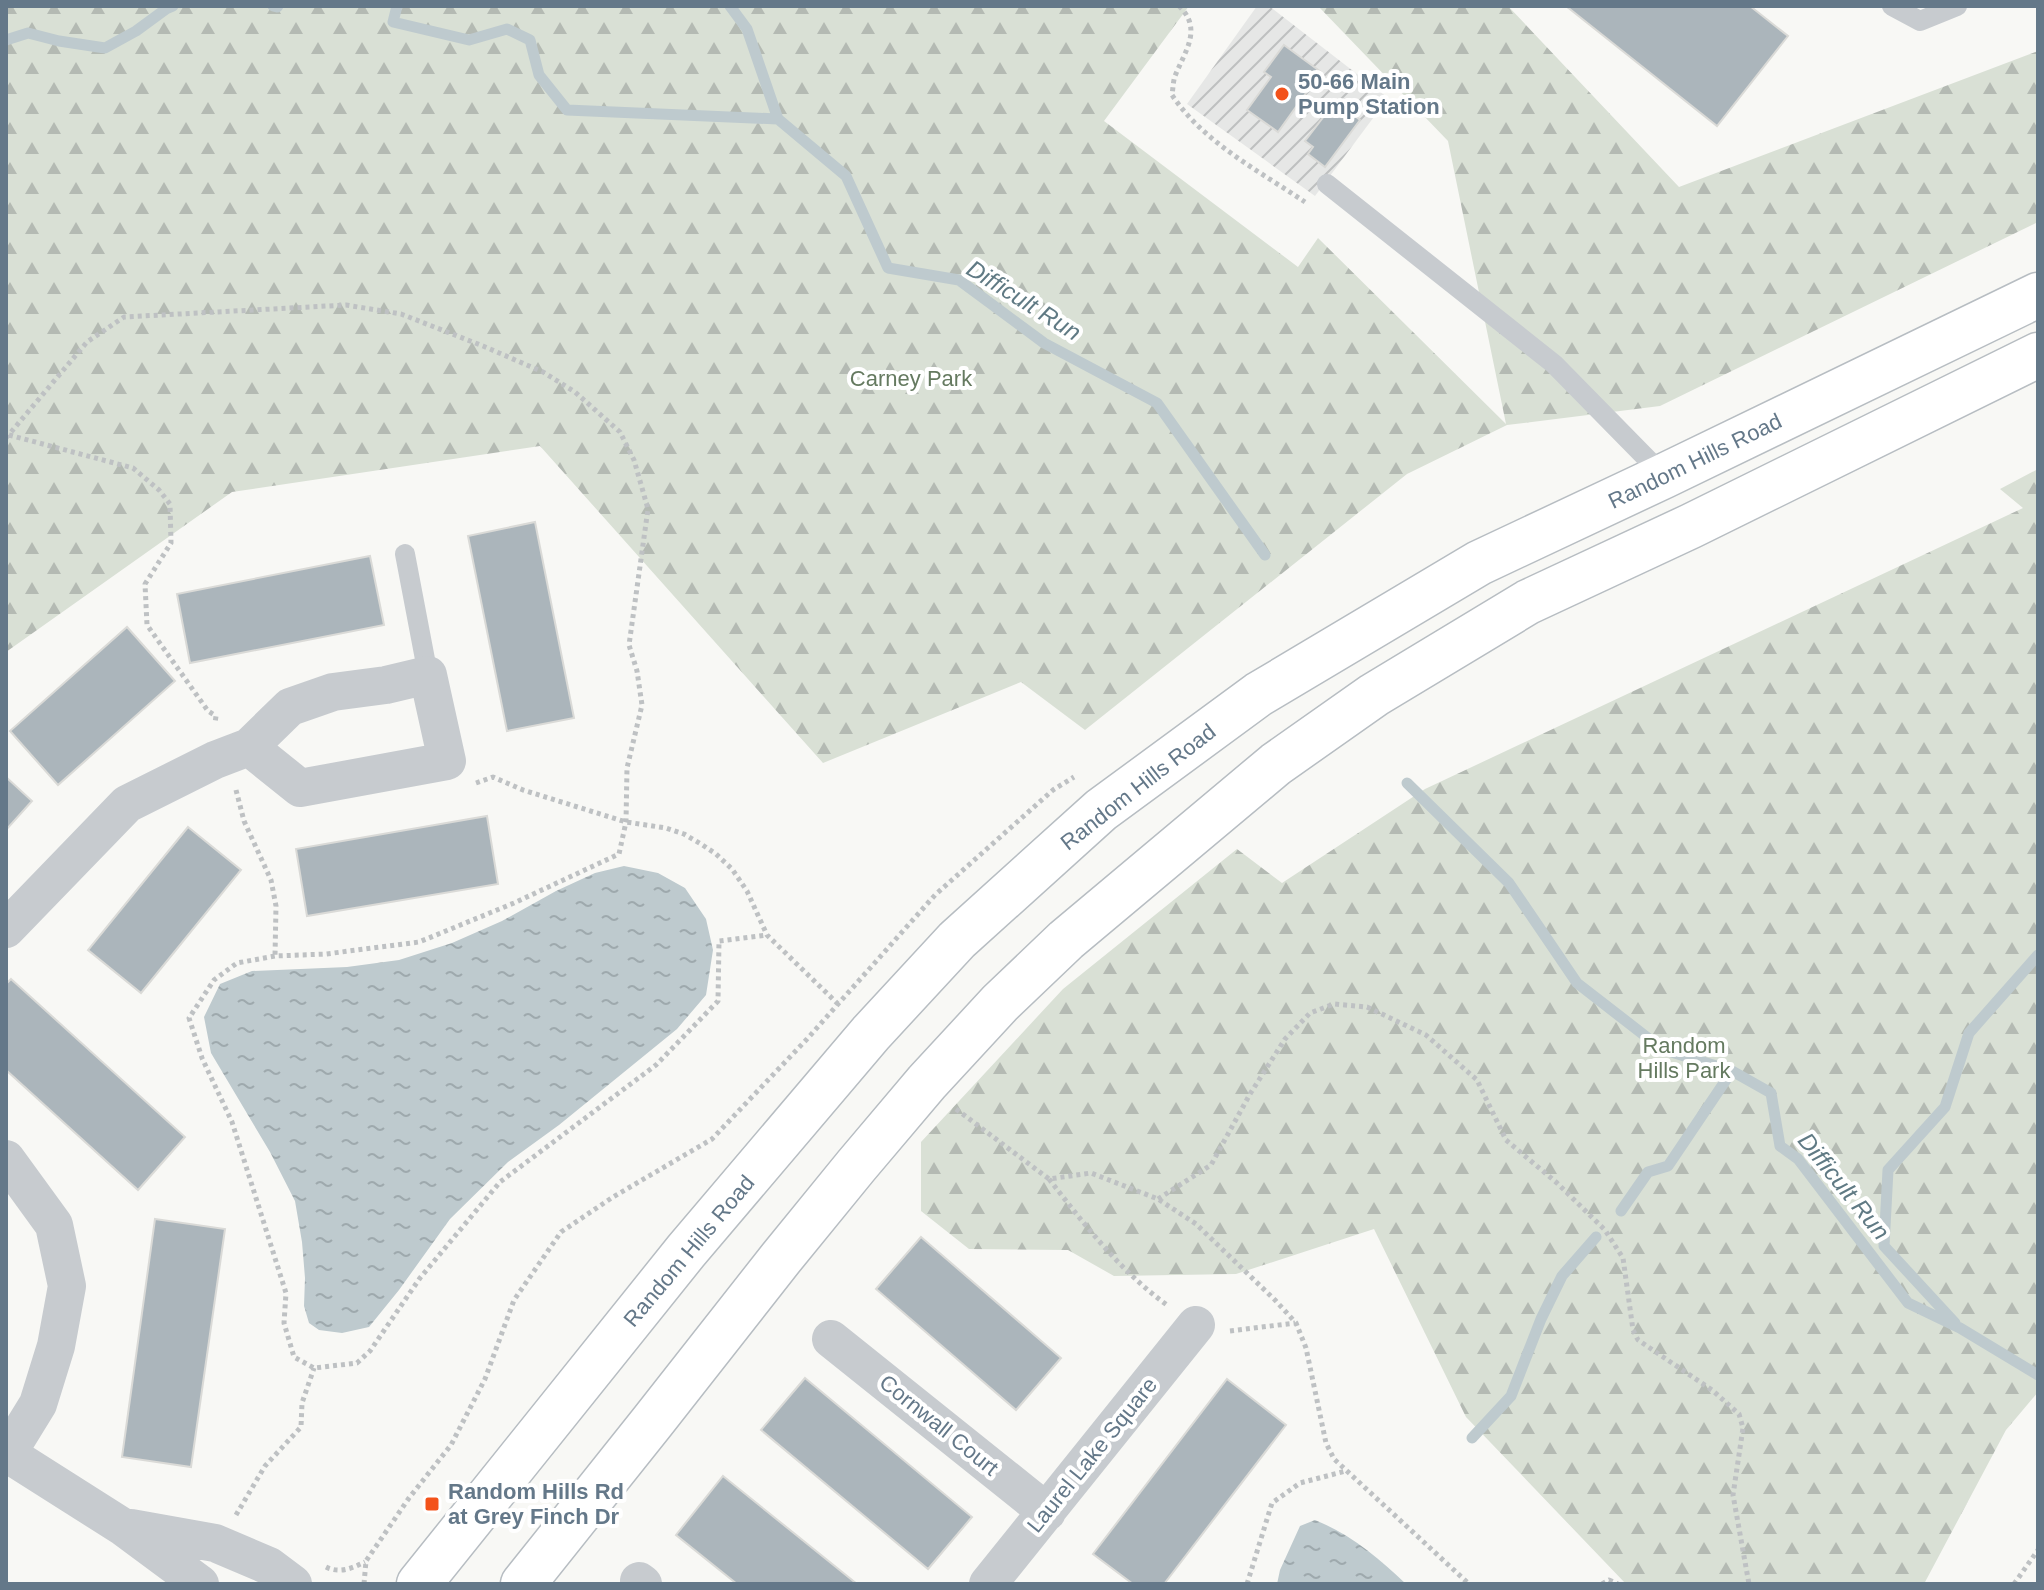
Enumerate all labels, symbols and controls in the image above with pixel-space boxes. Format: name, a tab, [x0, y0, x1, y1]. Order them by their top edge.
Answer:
place label: 50-66 Main Pump Station	[1298, 69, 1440, 119]
marker: 50-66 Main Pump Station	[1273, 85, 1291, 103]
water label: Difficult Run	[962, 254, 1086, 346]
park label: Carney Park	[850, 366, 973, 391]
street label: Random Hills Road	[1604, 408, 1786, 514]
street label: Random Hills Road	[1056, 719, 1220, 855]
park label: Random Hills Park	[1638, 1033, 1731, 1083]
water label: Difficult Run	[1793, 1127, 1895, 1245]
street label: Random Hills Road	[619, 1170, 759, 1332]
street label: Cornwall Court	[875, 1370, 1003, 1480]
street label: Laurel Lake Square	[1022, 1373, 1162, 1537]
place label: Random Hills Rd at Grey Finch Dr	[448, 1479, 624, 1529]
marker: Random Hills Rd at Grey Finch Dr	[423, 1495, 441, 1513]

